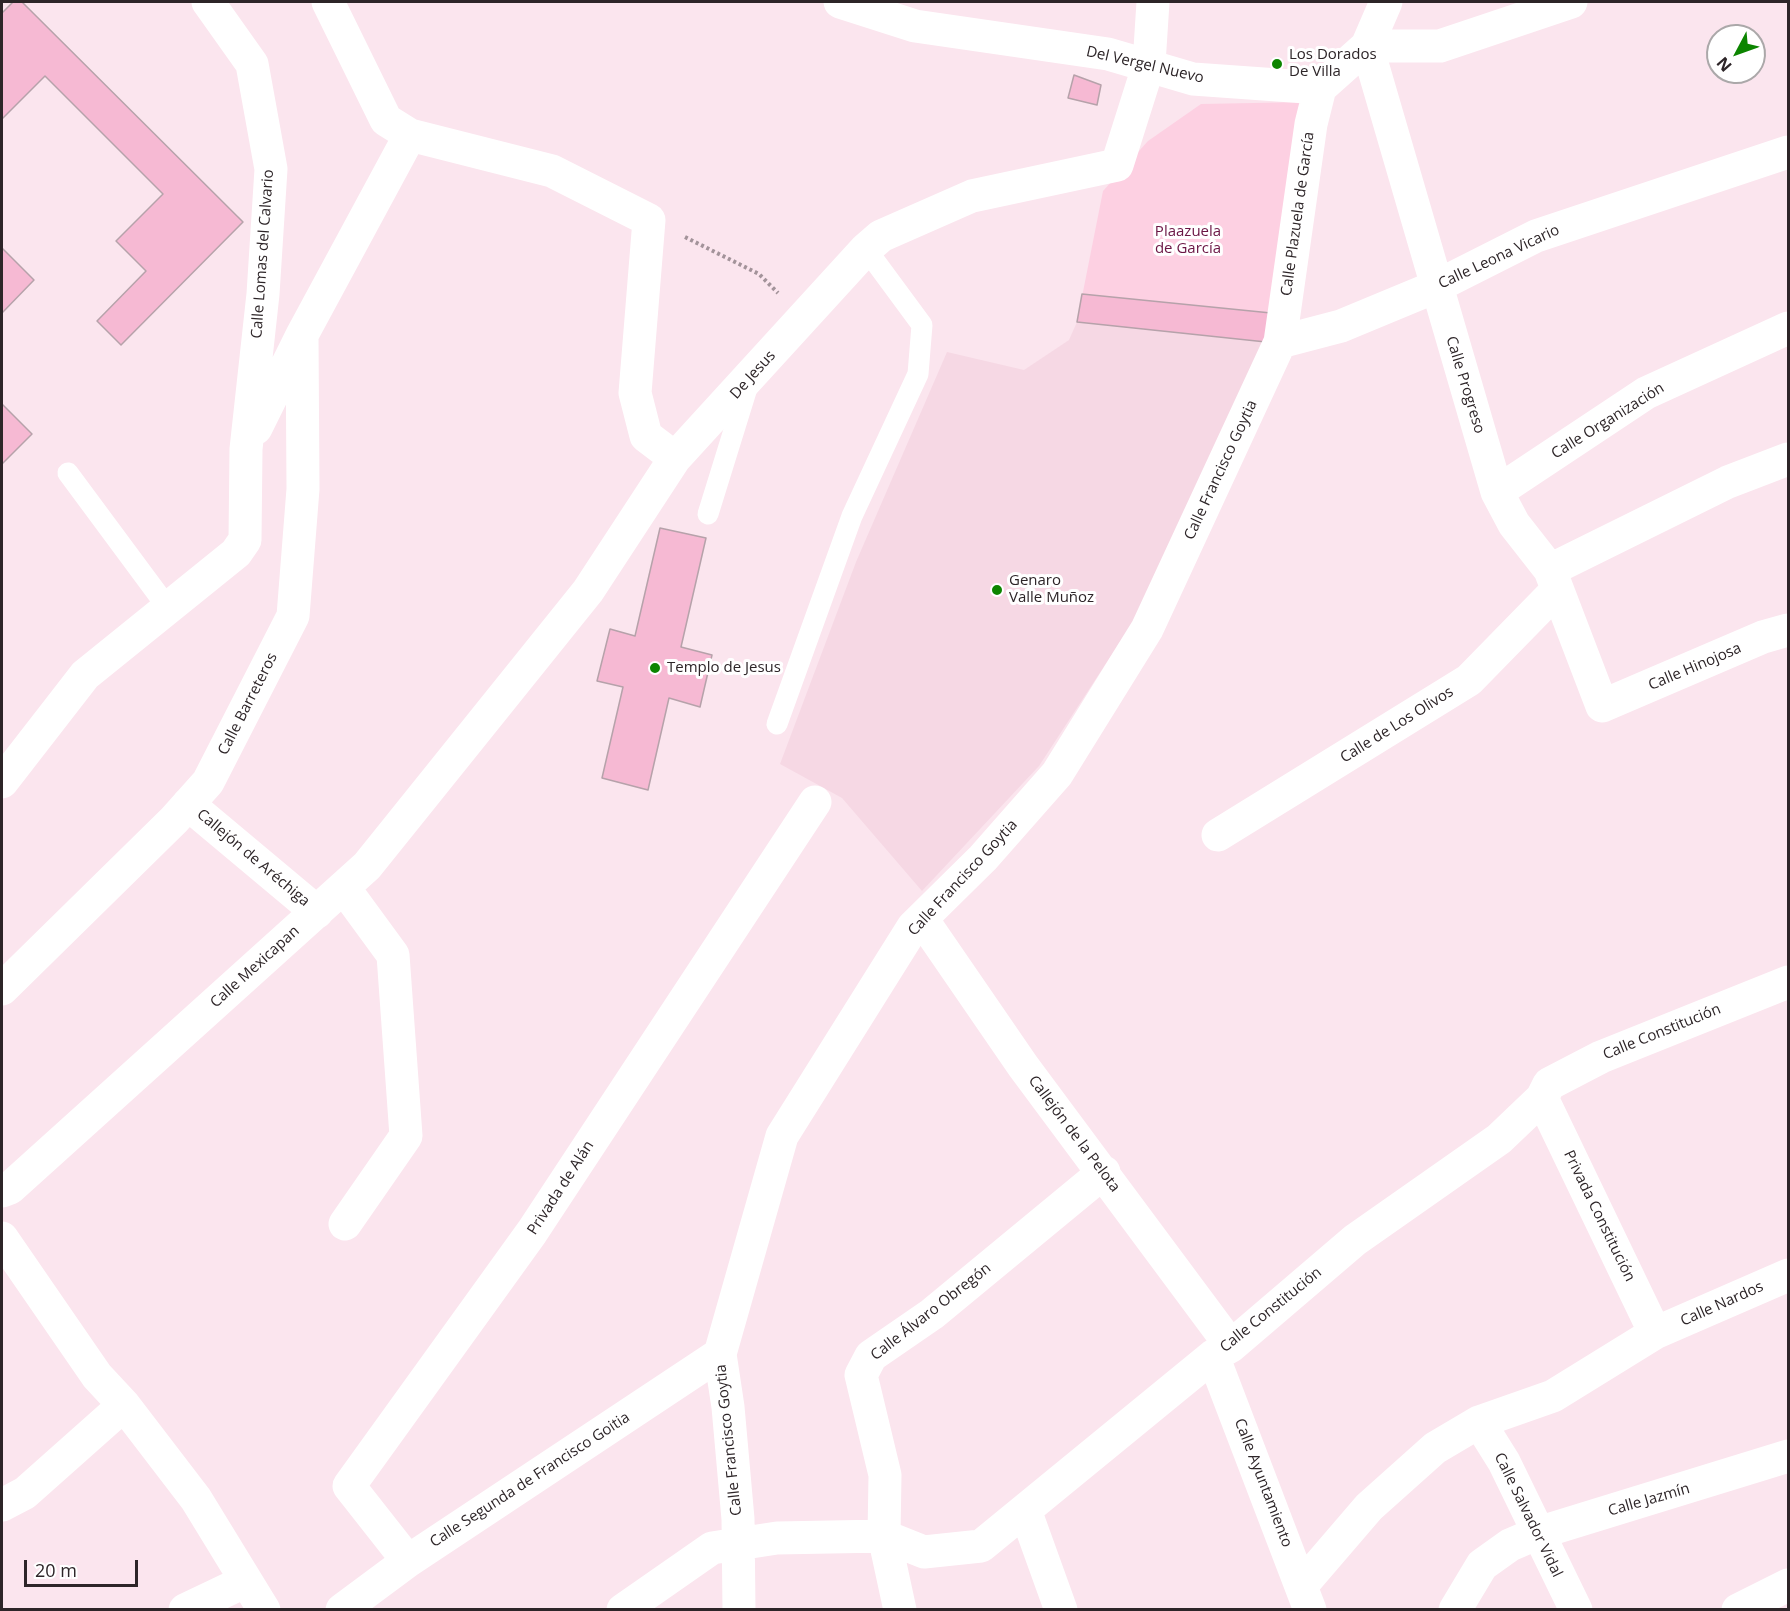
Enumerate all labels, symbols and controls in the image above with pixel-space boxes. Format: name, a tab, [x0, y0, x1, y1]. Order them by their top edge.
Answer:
north arrow	[1706, 24, 1766, 84]
street label: Del Vergel Nuevo	[1084, 43, 1206, 87]
place label: Los Dorados De Villa	[1289, 46, 1377, 81]
text: N	[1711, 52, 1737, 77]
marker: Los Dorados De Villa	[1270, 57, 1284, 71]
street label: Calle Plazuela de García	[1278, 131, 1318, 297]
street label: Calle Lomas del Calvario	[248, 169, 278, 339]
street label: Calle Leona Vicario	[1436, 221, 1562, 293]
park label: Plaazuela de García	[1155, 223, 1221, 258]
street label: Calle Progreso	[1442, 334, 1488, 436]
street label: De Jesus	[727, 347, 779, 403]
street label: Calle Organización	[1548, 379, 1668, 463]
street label: Calle Francisco Goytia	[1181, 397, 1261, 543]
place label: Genaro Valle Muñoz	[1009, 572, 1094, 607]
marker: Genaro Valle Muñoz	[990, 583, 1004, 597]
street label: Calle Hinojosa	[1646, 639, 1744, 695]
street label: Calle Barreteros	[214, 650, 282, 758]
place label: Templo de Jesus	[667, 659, 781, 677]
marker: Templo de Jesus	[648, 661, 662, 675]
street label: Calle de Los Olivos	[1337, 683, 1457, 767]
street label: Callejón de Aréchiga	[193, 806, 313, 910]
street label: Calle Francisco Goytia	[905, 816, 1021, 940]
street label: Calle Mexicapan	[207, 922, 303, 1012]
street label: Calle Constitución	[1601, 1000, 1723, 1064]
street label: Callejón de la Pelota	[1024, 1072, 1124, 1196]
street label: Privada de Alán	[524, 1138, 598, 1238]
street label: Privada Constitución	[1559, 1147, 1639, 1285]
street label: Calle Álvaro Obregón	[867, 1259, 995, 1365]
street label: Calle Constitución	[1217, 1264, 1325, 1356]
street label: Calle Nardos	[1678, 1278, 1766, 1330]
street label: Calle Francisco Goytia	[712, 1363, 746, 1517]
street label: Calle Segunda de Francisco Goitia	[427, 1409, 633, 1551]
street label: Calle Ayuntamiento	[1230, 1416, 1296, 1550]
street label: Calle Salvador Vidal	[1490, 1450, 1566, 1580]
street label: Calle Jazmín	[1606, 1480, 1692, 1520]
scale bar	[27, 1548, 141, 1586]
text: 20 m	[35, 1558, 77, 1582]

